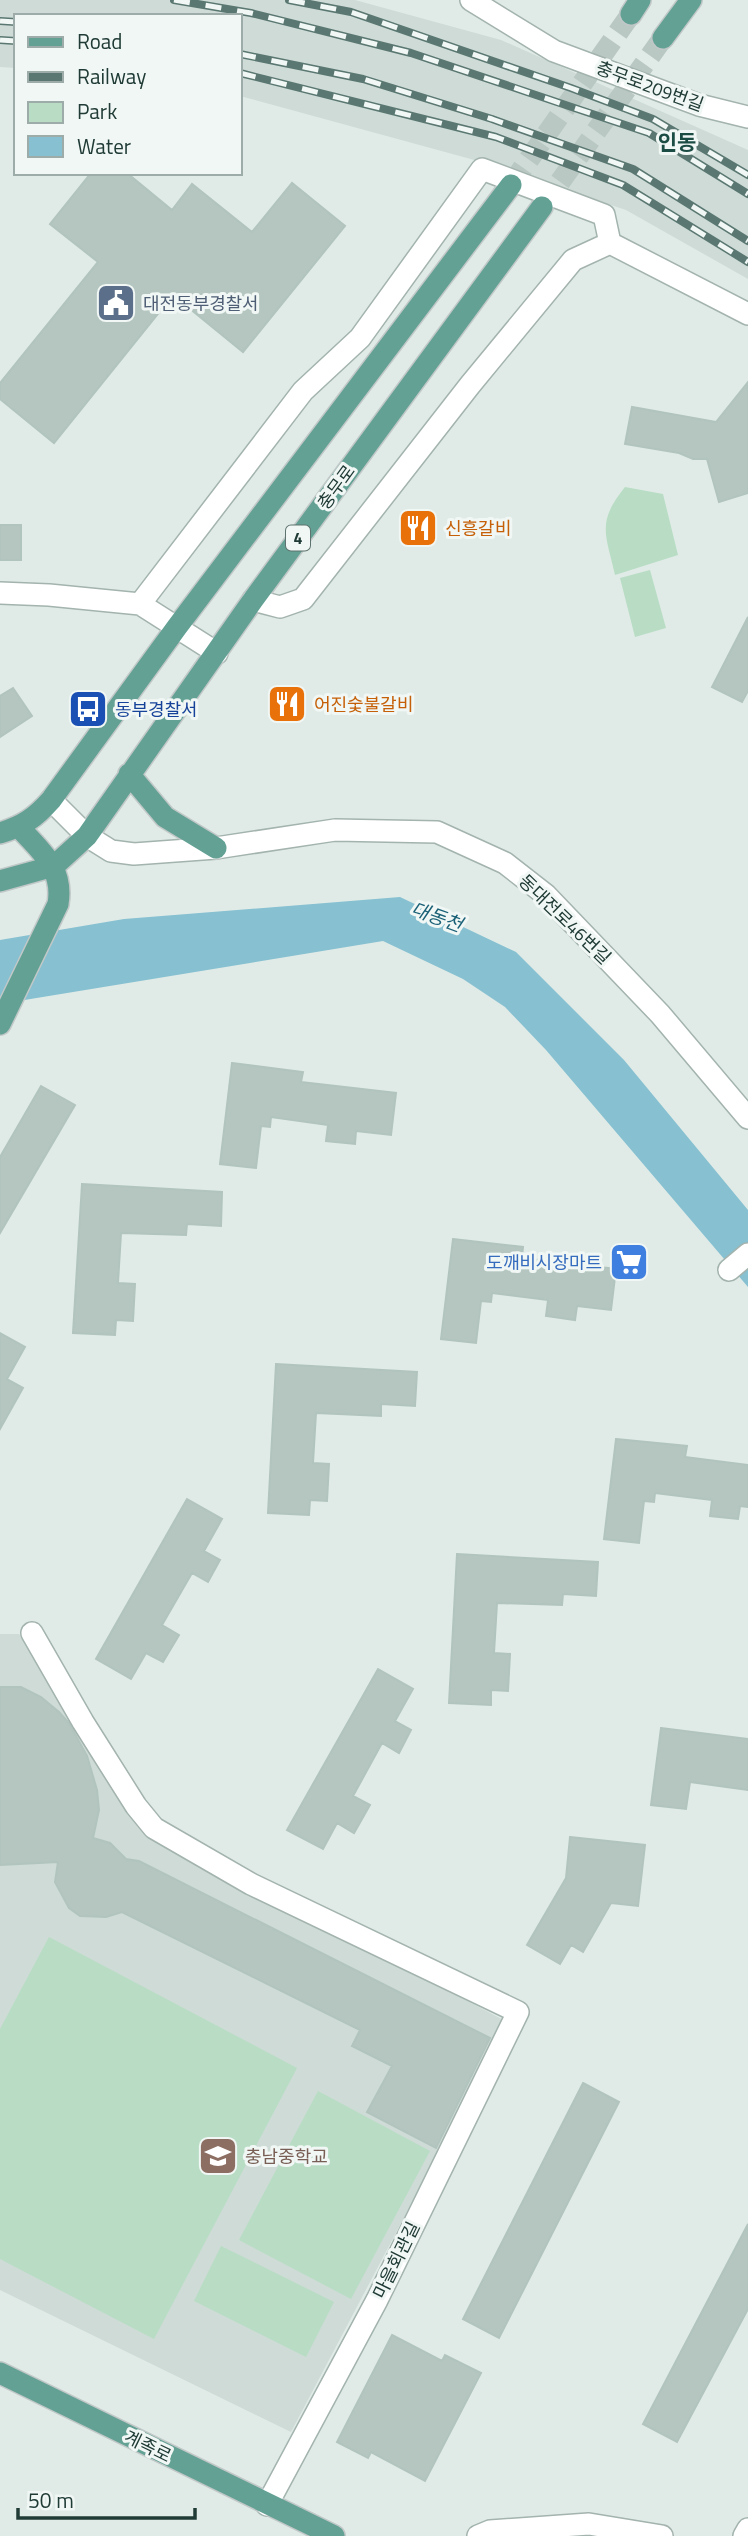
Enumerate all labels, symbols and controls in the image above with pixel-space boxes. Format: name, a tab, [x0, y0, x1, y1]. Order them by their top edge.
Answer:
legend	[14, 14, 242, 175]
text: Road	[77, 25, 122, 57]
street label: 충무로209번길	[592, 54, 708, 118]
text: Railway	[77, 60, 146, 92]
text: Park	[77, 95, 117, 127]
district label: 인동	[658, 126, 696, 158]
text: Water	[77, 130, 131, 162]
public building icon: 대전동부경찰서	[95, 282, 137, 324]
place label: 대전동부경찰서	[143, 290, 259, 317]
street label: 충무로	[310, 459, 362, 515]
restaurant icon: 신흥갈비	[397, 507, 439, 549]
place label: 신흥갈비	[445, 515, 511, 542]
road number: 4	[286, 526, 310, 551]
restaurant icon: 어진숯불갈비	[266, 683, 308, 725]
bus stop icon: 동부경찰서	[67, 688, 109, 730]
place label: 어진숯불갈비	[314, 691, 413, 718]
place label: 동부경찰서	[115, 696, 198, 723]
street label: 동대전로46번길	[513, 868, 617, 970]
water label: 대동천	[407, 893, 468, 939]
supermarket icon: 도깨비시장마트	[608, 1241, 650, 1283]
place label: 도깨비시장마트	[486, 1249, 602, 1276]
school or university icon: 충남중학교	[197, 2135, 239, 2177]
place label: 충남중학교	[245, 2143, 328, 2170]
street label: 마을회관길	[366, 2217, 426, 2303]
street label: 계족로	[120, 2423, 176, 2469]
scale bar	[18, 2476, 194, 2520]
text: 50 m	[28, 2484, 74, 2516]

